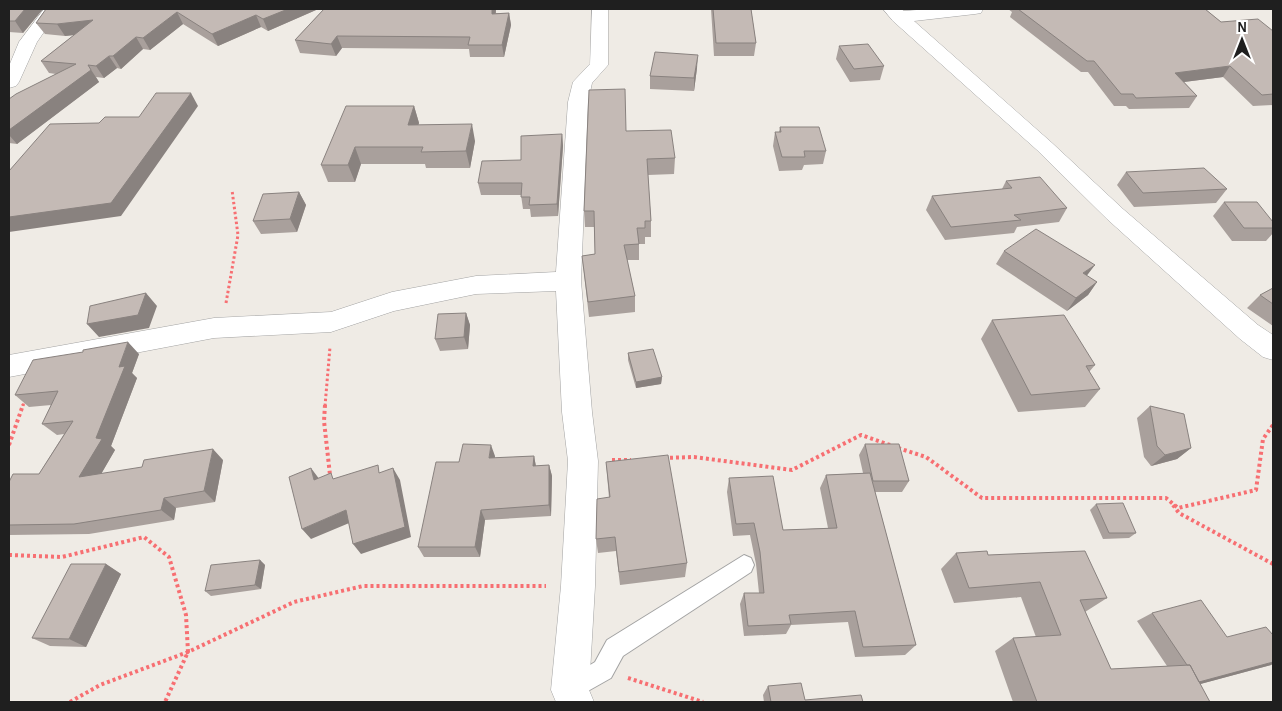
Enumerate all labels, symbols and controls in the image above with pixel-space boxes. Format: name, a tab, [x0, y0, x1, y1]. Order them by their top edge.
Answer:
north arrow	[1217, 15, 1267, 65]
text: N	[1237, 21, 1247, 35]

